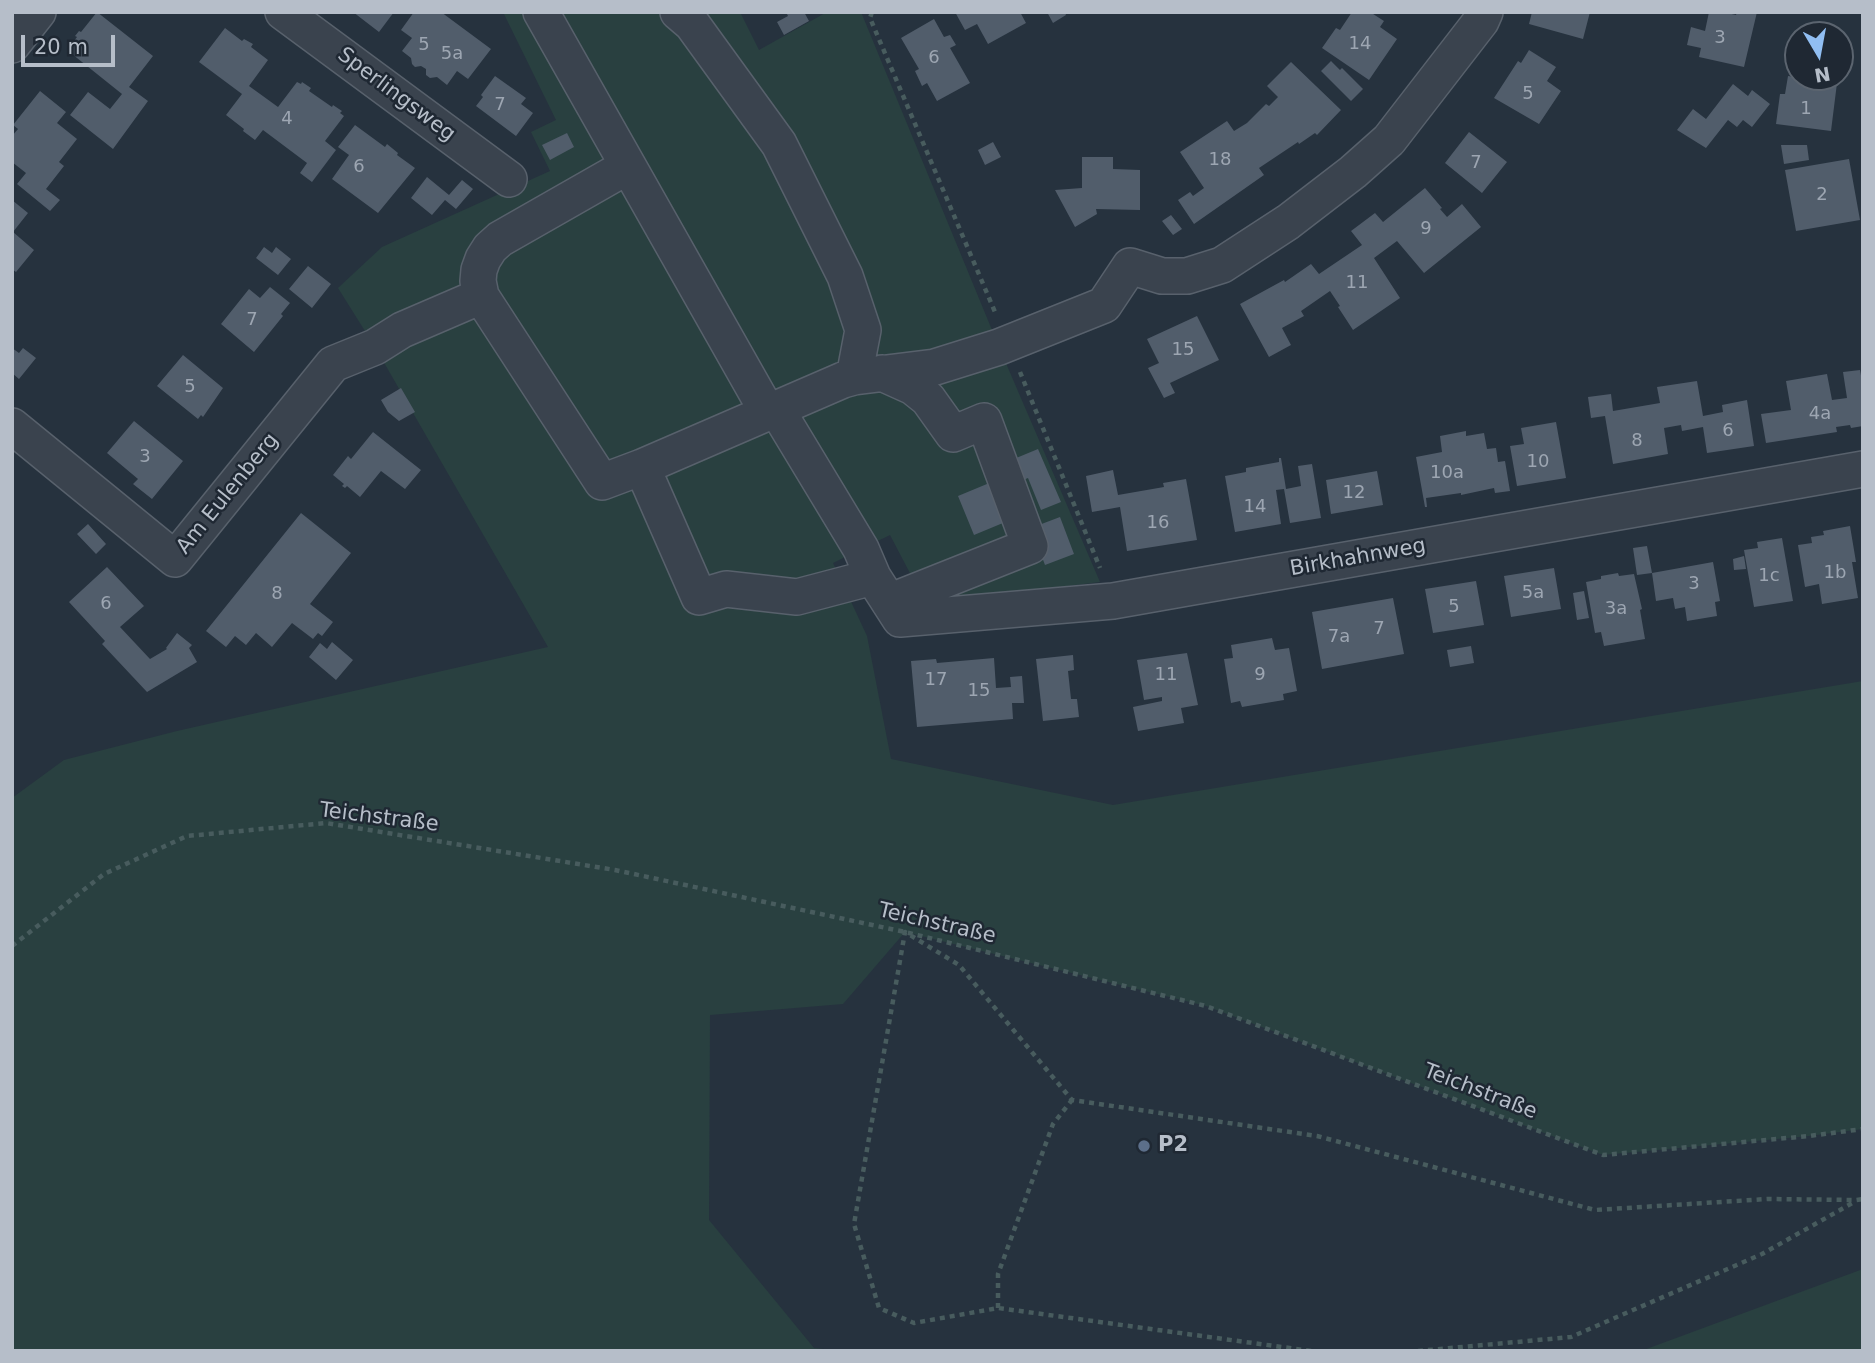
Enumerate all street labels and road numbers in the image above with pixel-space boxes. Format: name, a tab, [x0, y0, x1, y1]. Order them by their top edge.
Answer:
street label: Sperlingsweg	[332, 43, 460, 147]
street label: Am Eulenberg	[172, 429, 284, 559]
street label: Birkhahnweg	[1288, 534, 1428, 582]
street label: Teichstraße	[318, 798, 440, 838]
street label: Teichstraße	[876, 898, 998, 950]
street label: Teichstraße	[1420, 1059, 1540, 1125]

